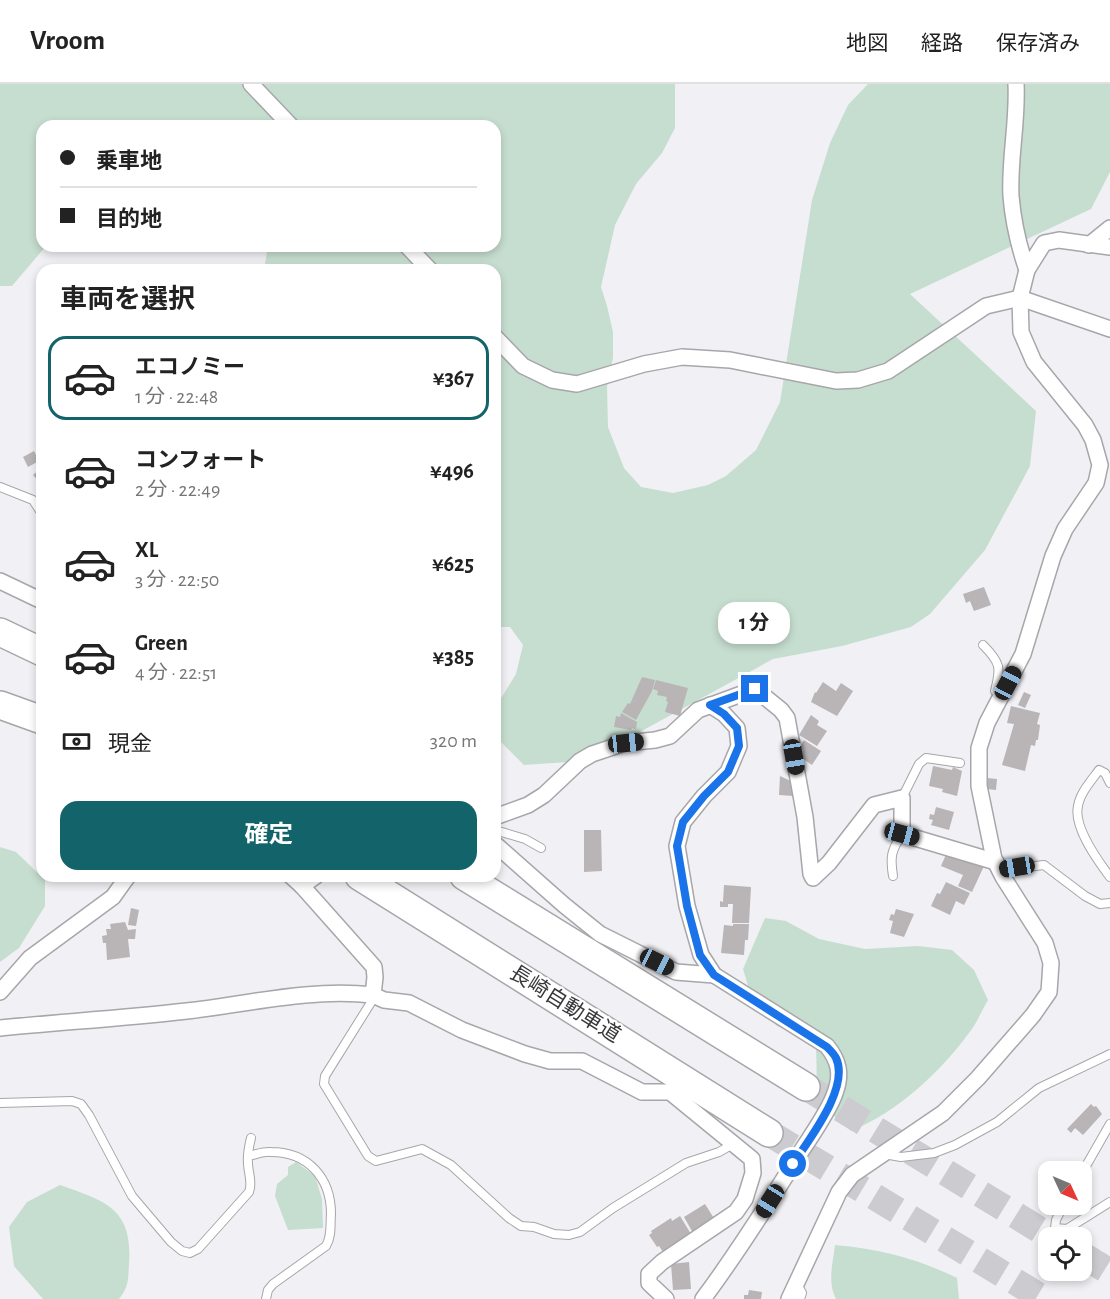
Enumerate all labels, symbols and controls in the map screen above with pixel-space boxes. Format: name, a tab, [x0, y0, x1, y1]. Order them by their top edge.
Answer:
text: Vroom	[30, 27, 105, 55]
text: 地図	[846, 33, 888, 54]
text: 経路	[921, 33, 963, 54]
text: 保存済み	[996, 33, 1080, 54]
text: 乗車地	[96, 150, 162, 172]
text: 目的地	[96, 208, 162, 230]
text: 車両を選択	[60, 286, 195, 313]
icon: car	[63, 351, 117, 405]
text: エコノミー	[135, 356, 245, 378]
text: ¥367	[433, 367, 474, 389]
text: 1 分 · 22:48	[135, 387, 218, 407]
icon: car	[63, 444, 117, 498]
text: コンフォート	[135, 449, 266, 471]
text: ¥496	[430, 460, 474, 482]
text: 2 分 · 22:49	[135, 480, 220, 500]
icon: car	[63, 537, 117, 591]
text: XL	[135, 539, 158, 561]
text: ¥625	[432, 553, 474, 575]
text: 3 分 · 22:50	[135, 570, 219, 590]
callout: 1 分	[719, 602, 791, 644]
text: 1 分	[739, 613, 769, 633]
icon: car	[63, 630, 117, 684]
text: Green	[135, 632, 188, 654]
text: ¥385	[433, 646, 474, 668]
text: 4 分 · 22:51	[135, 663, 217, 683]
car	[992, 663, 1024, 703]
route end	[741, 675, 768, 702]
icon: cash	[60, 725, 93, 758]
text: 320 m	[430, 731, 477, 751]
car	[607, 732, 645, 754]
text: 現金	[108, 733, 152, 755]
car	[782, 738, 806, 776]
button: 確定	[60, 801, 477, 870]
car	[882, 821, 922, 847]
car	[998, 855, 1036, 879]
car	[637, 946, 677, 978]
street label: 長崎自動車道	[506, 961, 625, 1046]
route start	[779, 1150, 806, 1177]
north arrow	[1038, 1161, 1092, 1215]
map controls	[1038, 1161, 1092, 1281]
car	[753, 1181, 787, 1221]
button: locate	[1038, 1227, 1092, 1281]

